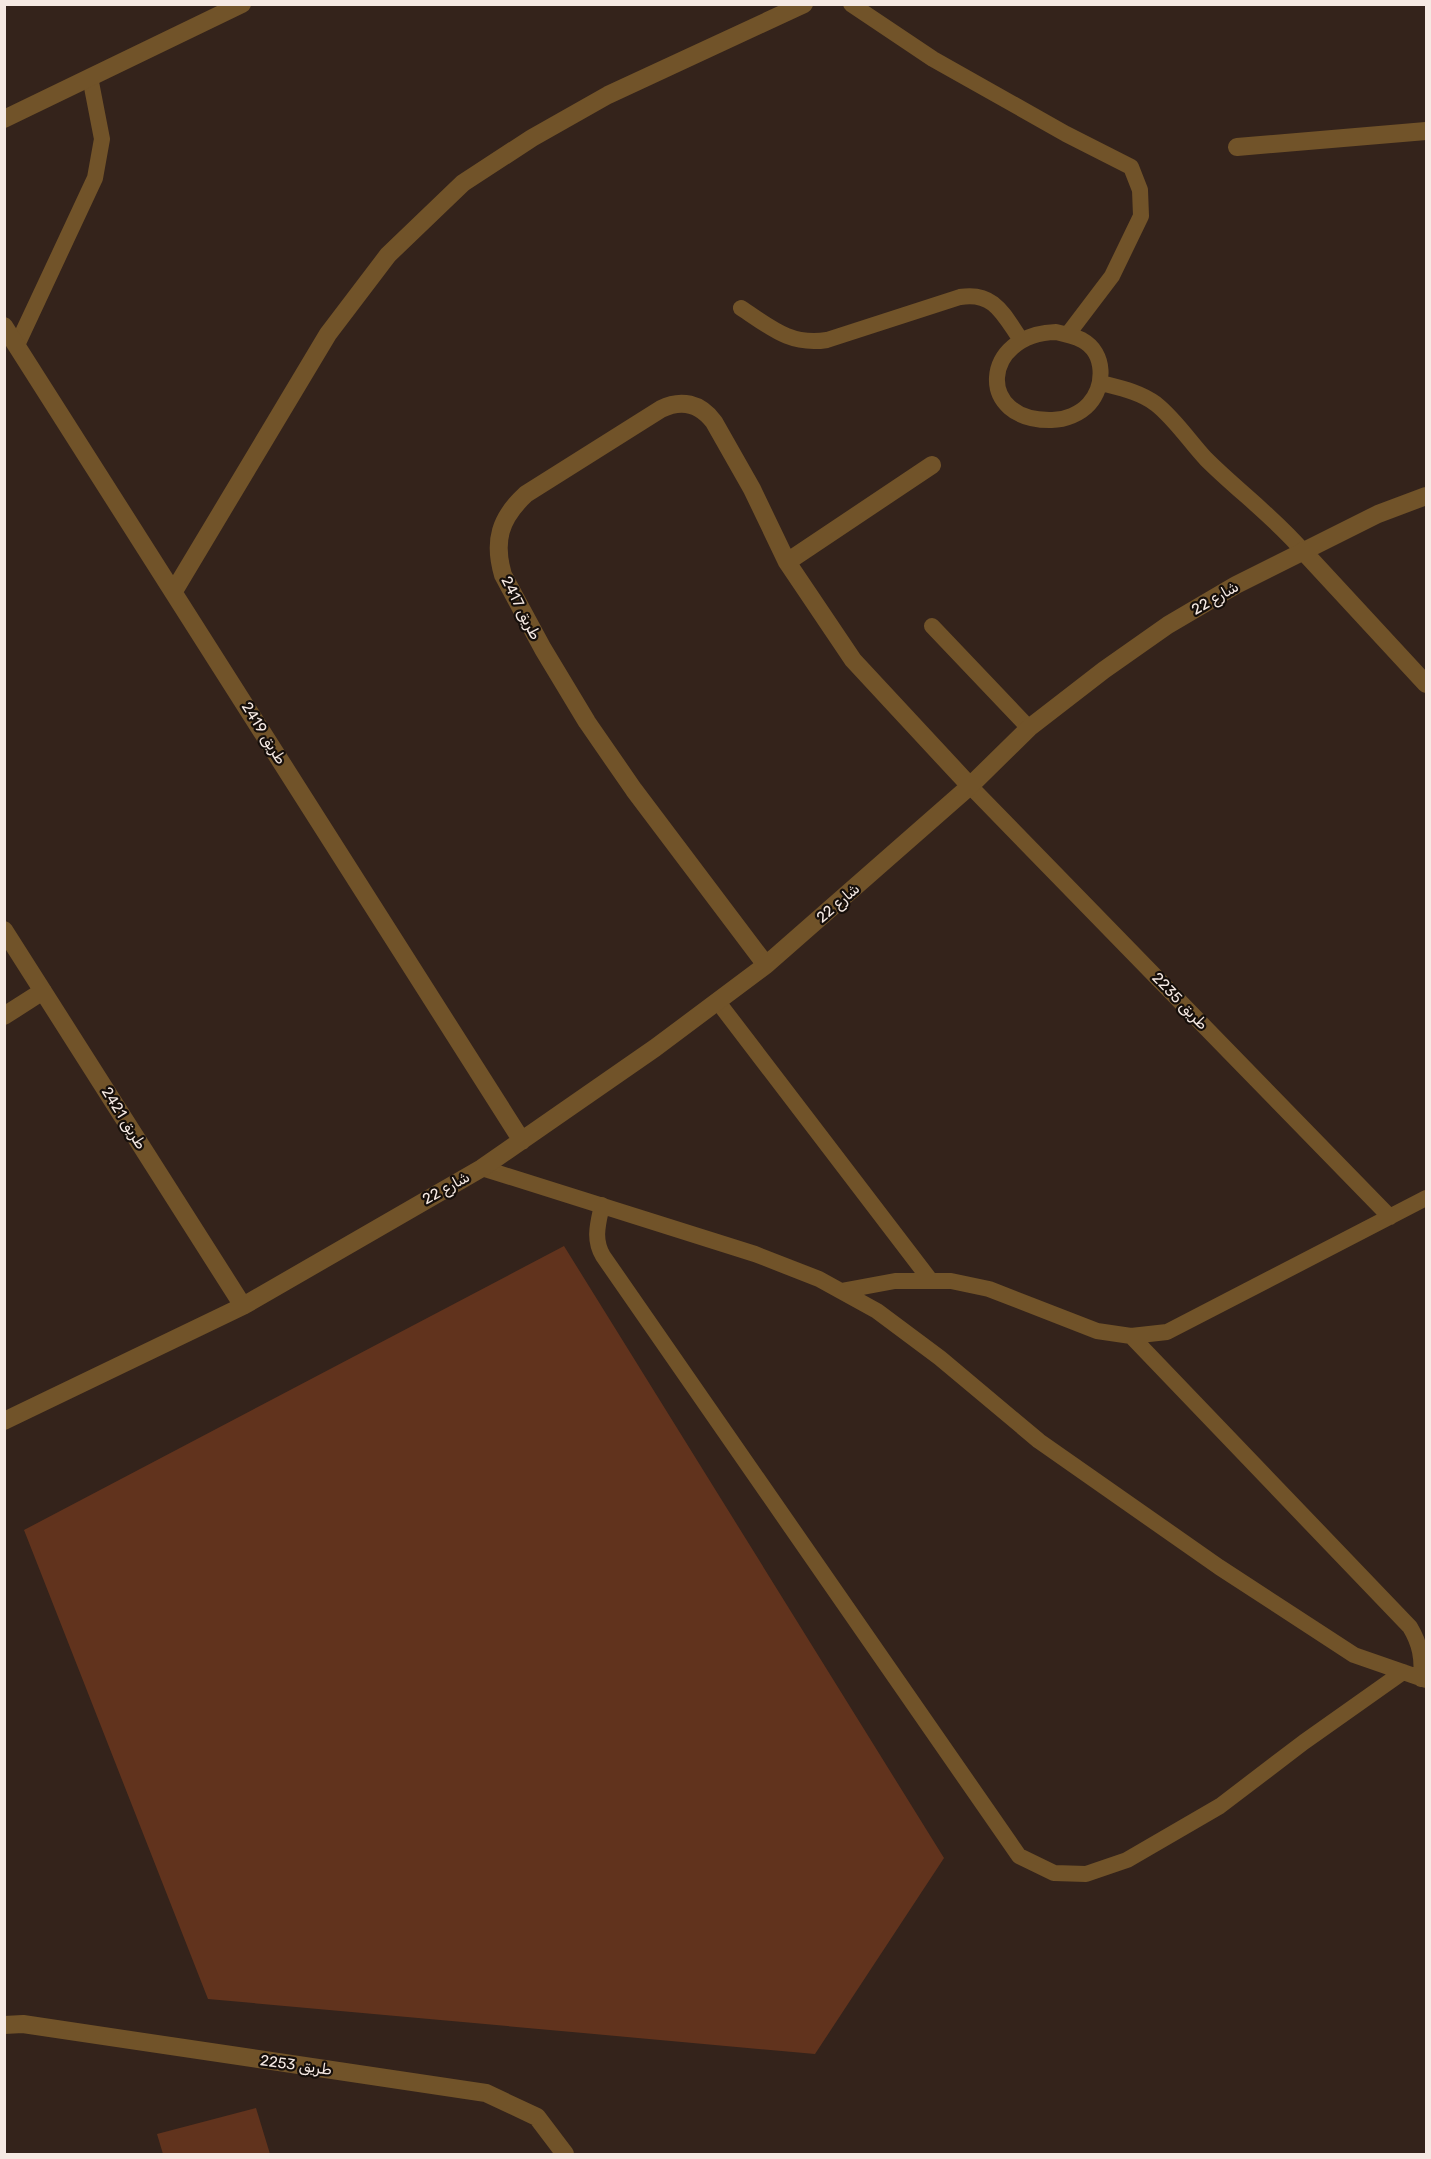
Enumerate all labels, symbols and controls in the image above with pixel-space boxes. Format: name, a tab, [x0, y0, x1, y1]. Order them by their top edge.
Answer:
street label: طريق 2417	[497, 573, 545, 643]
street label: شارع 22	[1188, 577, 1243, 620]
street label: طريق 2419	[238, 698, 290, 768]
street label: شارع 22	[813, 879, 865, 928]
street label: طريق 2235	[1148, 969, 1212, 1033]
street label: طريق 2421	[98, 1084, 150, 1152]
street label: شارع 22	[419, 1168, 474, 1210]
street label: طريق 2253	[259, 2051, 333, 2079]

